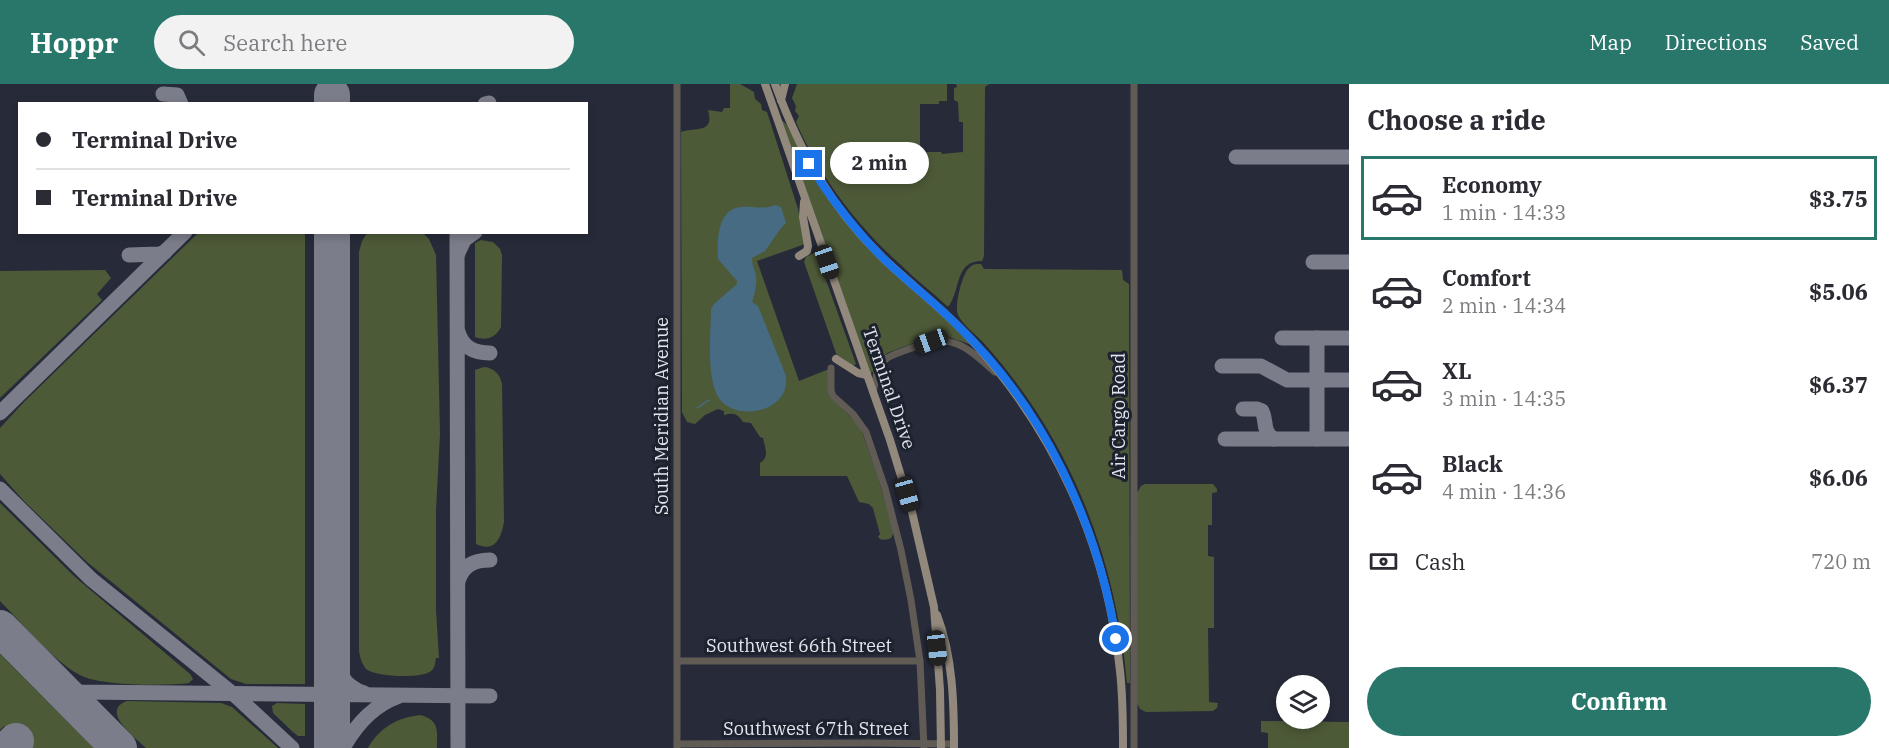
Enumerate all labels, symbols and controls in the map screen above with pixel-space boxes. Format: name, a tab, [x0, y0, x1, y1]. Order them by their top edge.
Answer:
search box	[154, 15, 574, 69]
text: Hoppr	[30, 24, 118, 61]
icon: search	[175, 26, 208, 59]
text: Search here	[223, 28, 347, 57]
text: Map	[1589, 28, 1632, 56]
text: Directions	[1665, 28, 1767, 56]
text: Saved	[1800, 28, 1859, 56]
text: Choose a ride	[1367, 102, 1546, 137]
text: Terminal Drive	[72, 125, 237, 154]
callout: 2 min	[830, 143, 929, 185]
text: 2 min	[852, 149, 908, 176]
route end	[795, 150, 822, 177]
text: Economy	[1442, 170, 1542, 199]
icon: car	[1370, 171, 1424, 225]
text: Terminal Drive	[72, 183, 237, 212]
text: $3.75	[1809, 184, 1868, 213]
text: 1 min · 14:33	[1442, 199, 1566, 226]
car	[813, 242, 841, 282]
text: Comfort	[1442, 263, 1531, 292]
icon: car	[1370, 264, 1424, 318]
text: $5.06	[1809, 277, 1868, 306]
text: 2 min · 14:34	[1442, 292, 1566, 319]
street label: South Meridian Avenue	[650, 317, 673, 515]
street label: Terminal Drive	[858, 324, 921, 452]
car	[911, 326, 951, 356]
street label: Air Cargo Road	[1107, 353, 1130, 479]
text: XL	[1442, 356, 1472, 385]
icon: car	[1370, 357, 1424, 411]
text: $6.37	[1809, 370, 1868, 399]
text: 3 min · 14:35	[1442, 385, 1566, 412]
text: Black	[1442, 449, 1503, 478]
icon: car	[1370, 450, 1424, 504]
text: $6.06	[1809, 463, 1868, 492]
car	[893, 474, 921, 514]
text: 4 min · 14:36	[1442, 478, 1566, 505]
icon: cash	[1367, 545, 1400, 578]
text: Cash	[1415, 547, 1466, 576]
text: 720 m	[1811, 548, 1871, 575]
route start	[1102, 625, 1129, 652]
car	[926, 629, 948, 667]
street label: Southwest 66th Street	[706, 634, 892, 657]
button: Confirm	[1367, 667, 1871, 736]
map controls	[1276, 675, 1330, 729]
button: layers	[1276, 675, 1330, 729]
street label: Southwest 67th Street	[723, 717, 909, 740]

